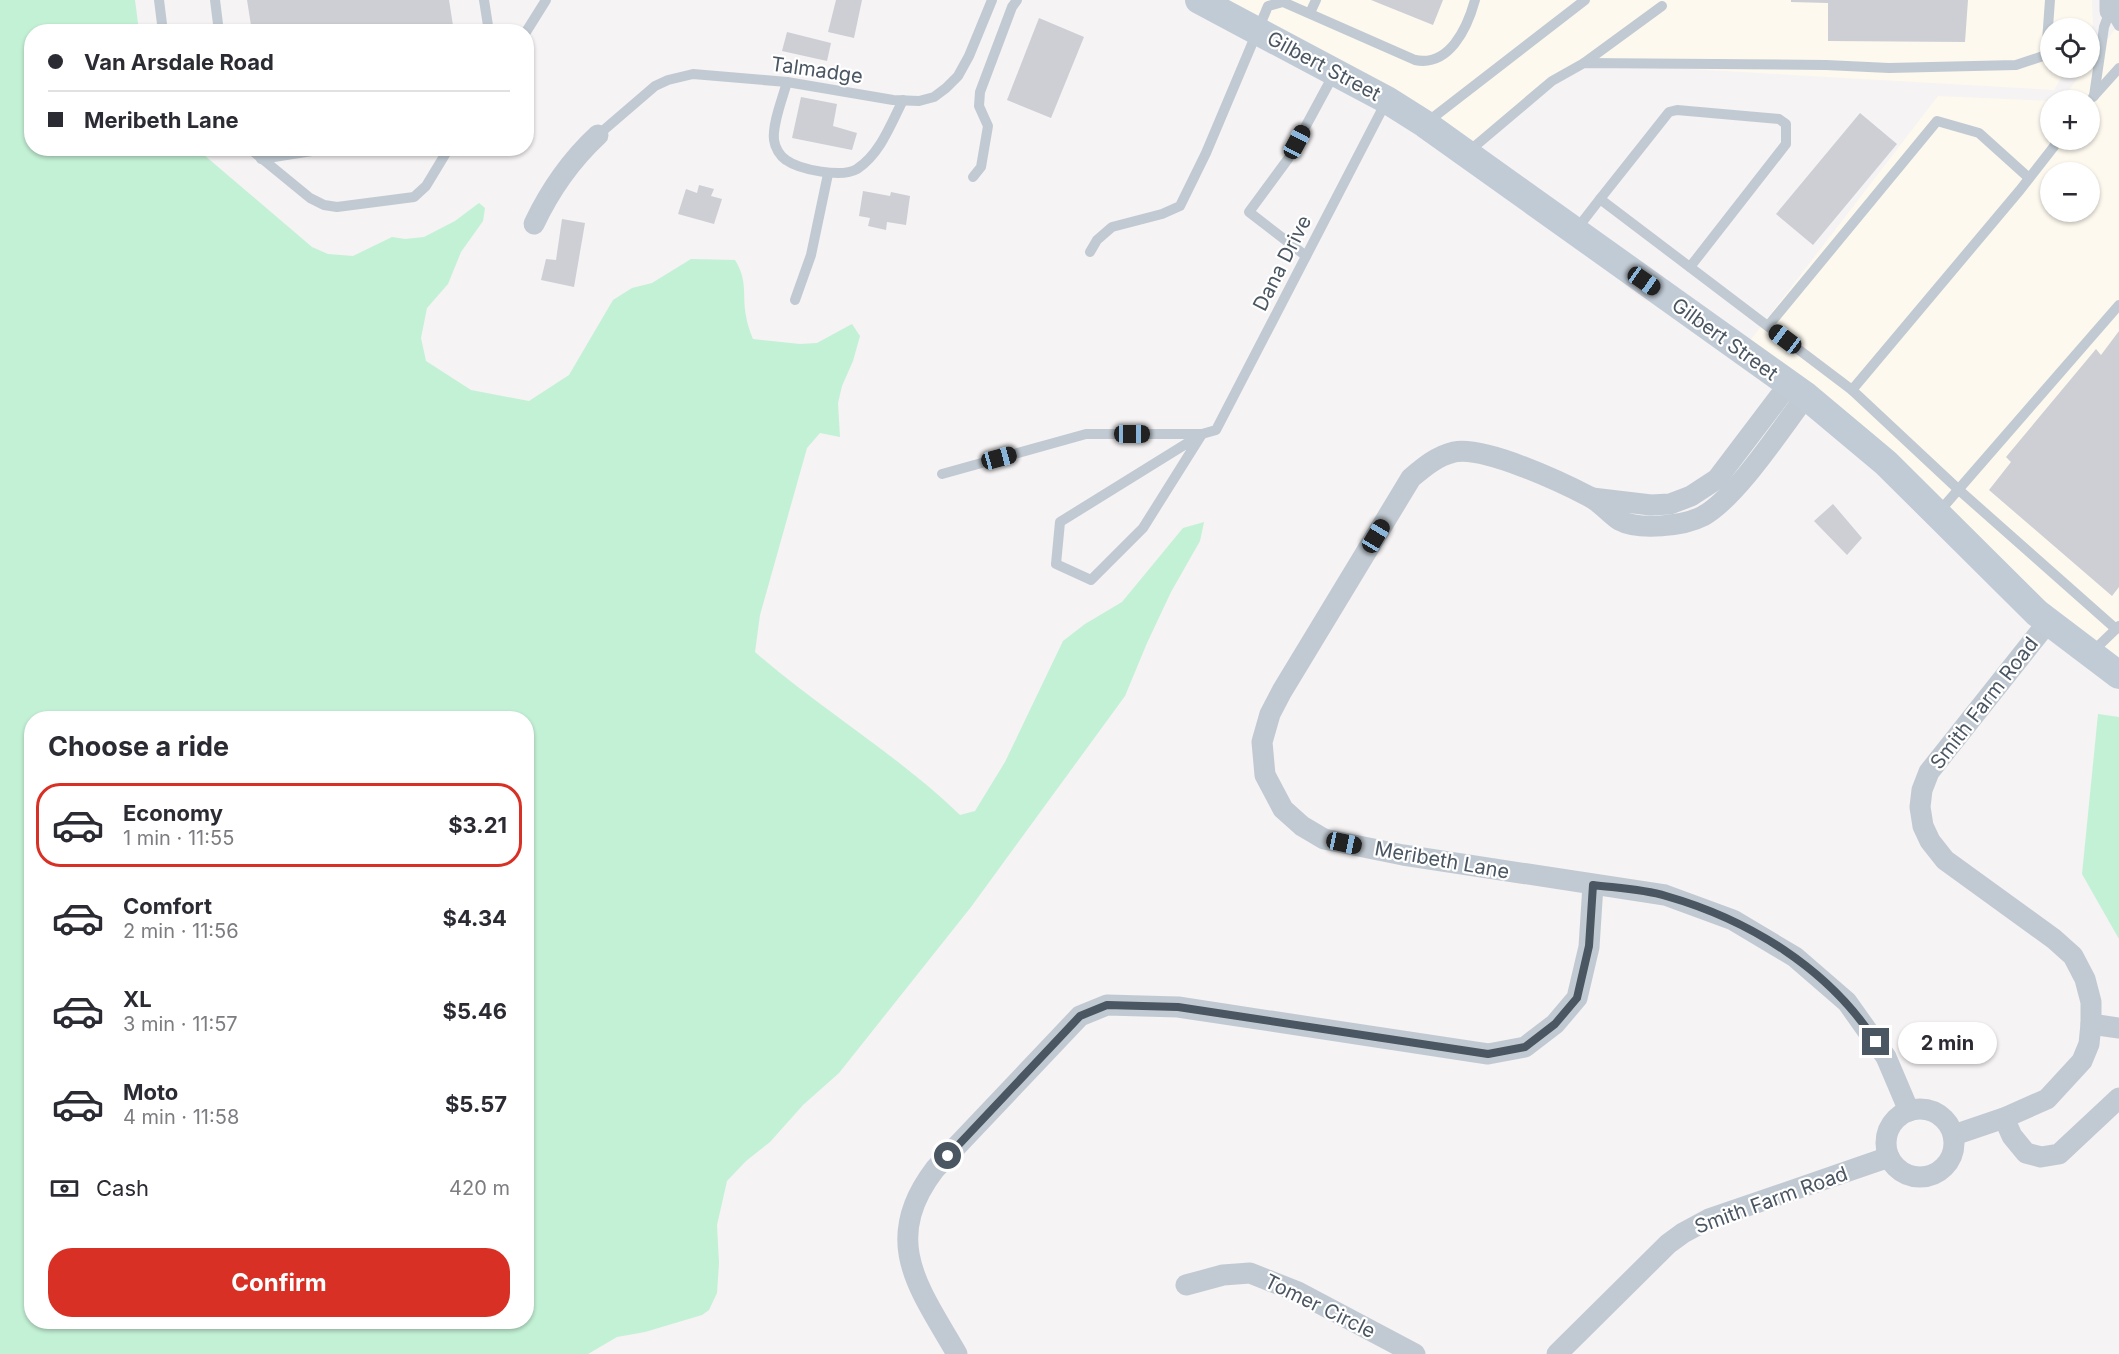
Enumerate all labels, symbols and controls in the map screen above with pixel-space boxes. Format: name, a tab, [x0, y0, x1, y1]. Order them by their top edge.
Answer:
map controls	[2040, 18, 2100, 222]
button: locate	[2040, 18, 2100, 78]
street label: Gilbert Street	[1263, 26, 1385, 106]
text: Van Arsdale Road	[84, 49, 274, 75]
street label: Talmadge	[770, 52, 864, 88]
button: +	[2040, 90, 2100, 150]
text: Meribeth Lane	[84, 107, 239, 133]
car	[1281, 122, 1313, 162]
button: −	[2040, 162, 2100, 222]
street label: Dana Drive	[1248, 211, 1316, 315]
car	[1624, 263, 1664, 299]
street label: Gilbert Street	[1667, 293, 1783, 386]
car	[1765, 321, 1805, 357]
car	[1114, 425, 1150, 443]
car	[979, 445, 1019, 471]
car	[1359, 516, 1393, 556]
street label: Smith Farm Road	[1925, 632, 2043, 774]
text: Choose a ride	[48, 730, 229, 763]
icon: car	[51, 798, 105, 852]
text: Economy	[123, 800, 223, 826]
text: $3.21	[448, 812, 507, 838]
text: 1 min · 11:55	[123, 826, 234, 850]
car	[1325, 830, 1363, 856]
street label: Meribeth Lane	[1373, 836, 1511, 884]
icon: car	[51, 891, 105, 945]
text: Comfort	[123, 893, 212, 919]
text: $4.34	[443, 905, 507, 931]
text: 2 min · 11:56	[123, 919, 239, 943]
icon: car	[51, 984, 105, 1038]
text: XL	[123, 986, 152, 1012]
text: $5.46	[443, 998, 507, 1024]
text: 3 min · 11:57	[123, 1012, 238, 1036]
callout: 2 min	[1897, 1021, 1996, 1063]
route end	[1862, 1028, 1889, 1055]
text: 2 min	[1921, 1031, 1974, 1055]
icon: car	[51, 1077, 105, 1131]
text: Moto	[123, 1079, 178, 1105]
text: $5.57	[445, 1091, 507, 1117]
text: 4 min · 11:58	[123, 1105, 239, 1129]
route start	[934, 1142, 961, 1169]
street label: Smith Farm Road	[1691, 1161, 1851, 1239]
icon: cash	[48, 1172, 81, 1205]
text: Cash	[96, 1175, 149, 1201]
text: 420 m	[449, 1176, 510, 1200]
button: Confirm	[48, 1248, 510, 1317]
street label: Tomer Circle	[1261, 1269, 1379, 1343]

